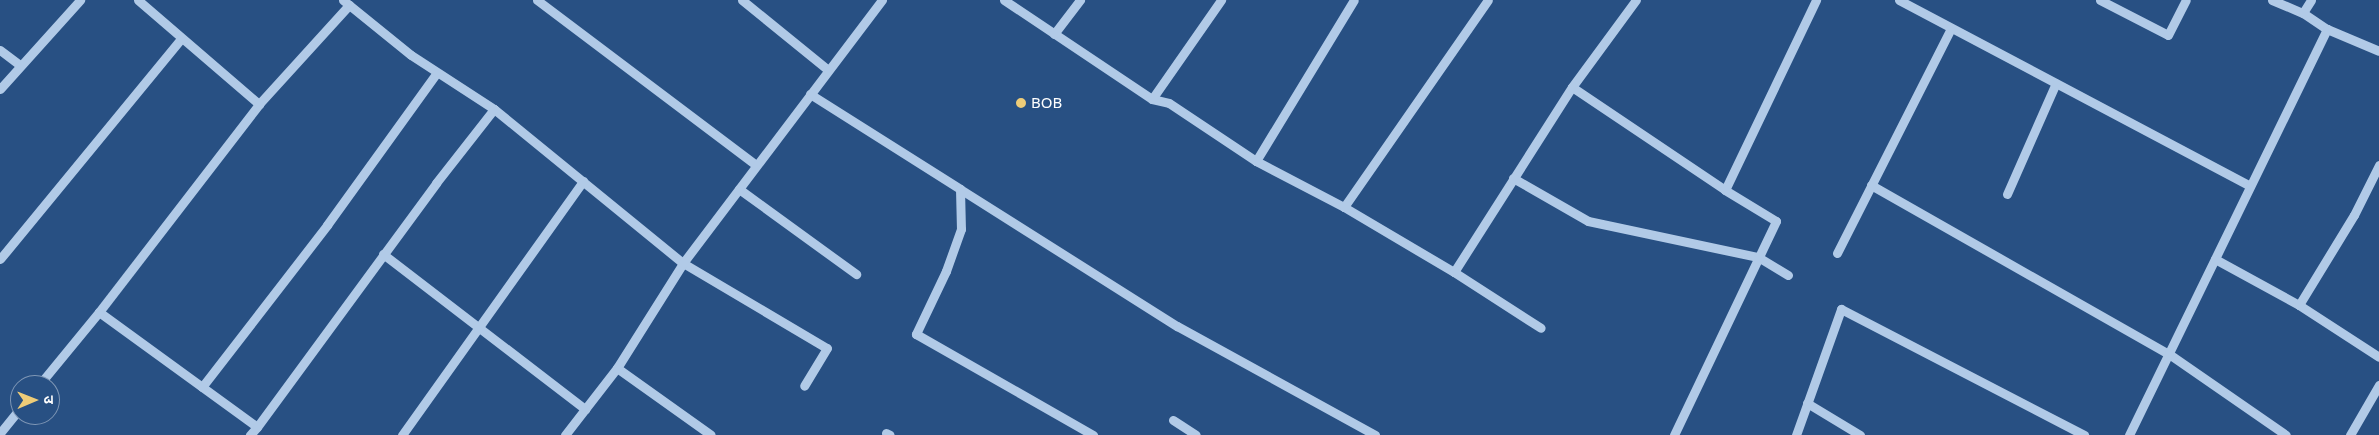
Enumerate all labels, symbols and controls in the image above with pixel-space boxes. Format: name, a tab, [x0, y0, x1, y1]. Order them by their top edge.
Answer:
place label: BOB	[1031, 94, 1062, 112]
marker: BOB	[1015, 97, 1027, 109]
north arrow	[10, 375, 60, 425]
text: उ	[40, 395, 59, 404]

